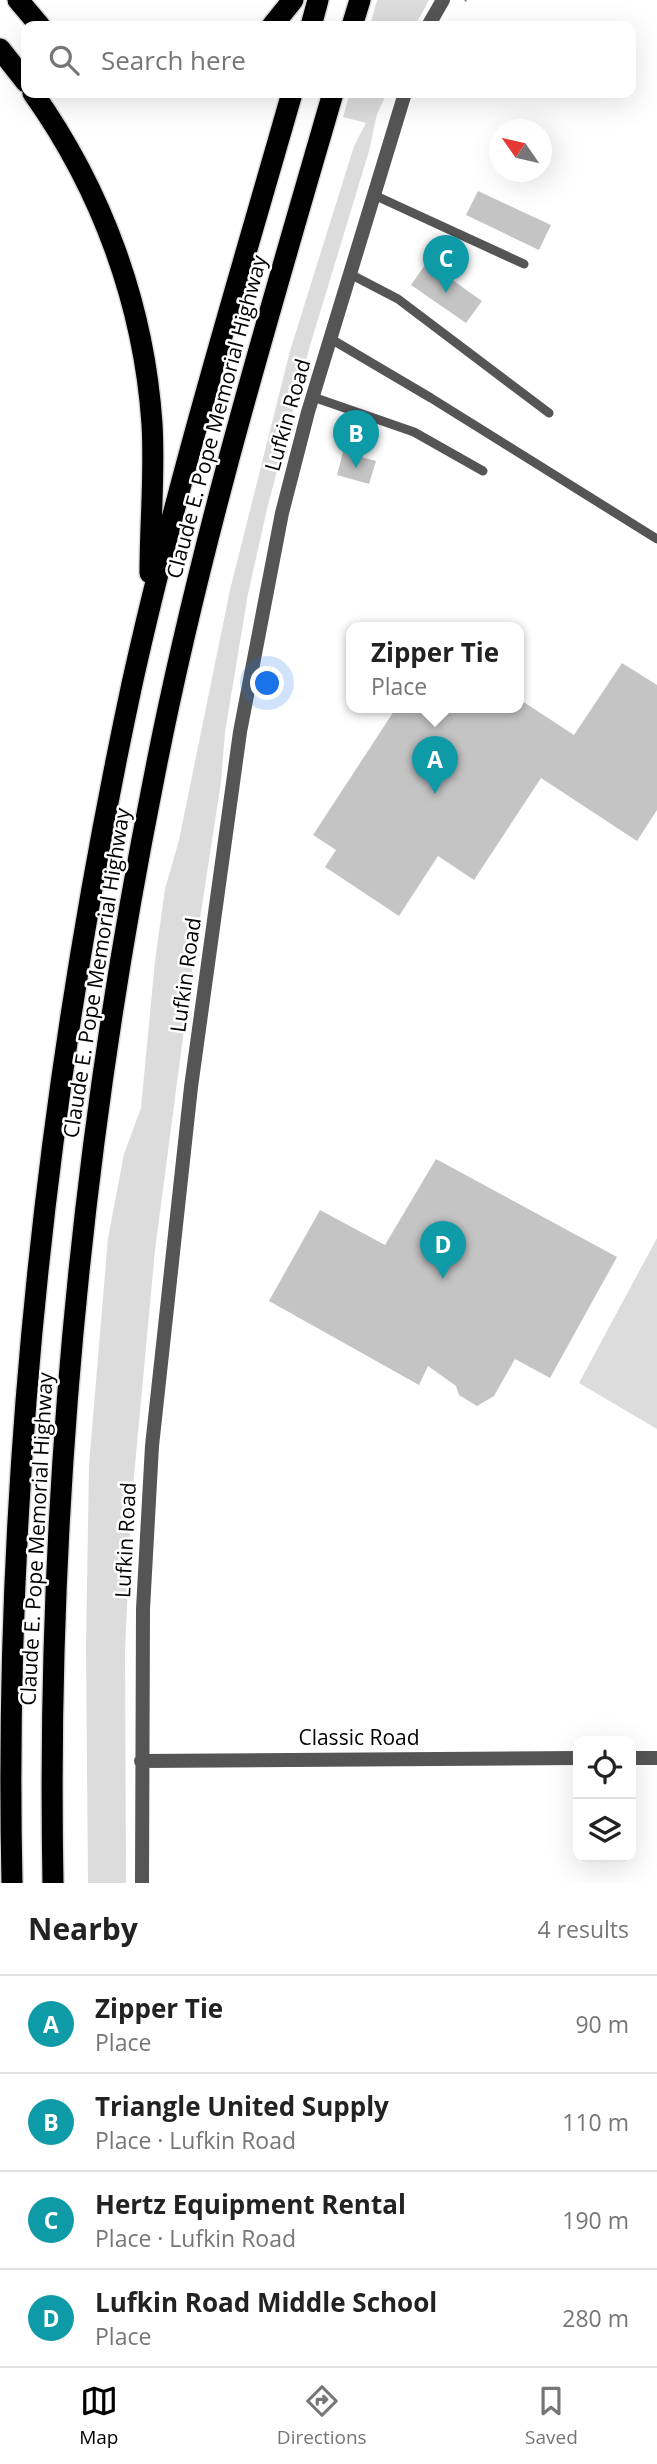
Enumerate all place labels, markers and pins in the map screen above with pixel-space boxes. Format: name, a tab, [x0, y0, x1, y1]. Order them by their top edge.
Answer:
pin: C	[423, 235, 469, 293]
pin: B	[333, 410, 379, 468]
pin: A	[412, 736, 458, 794]
pin: D	[420, 1221, 466, 1279]

